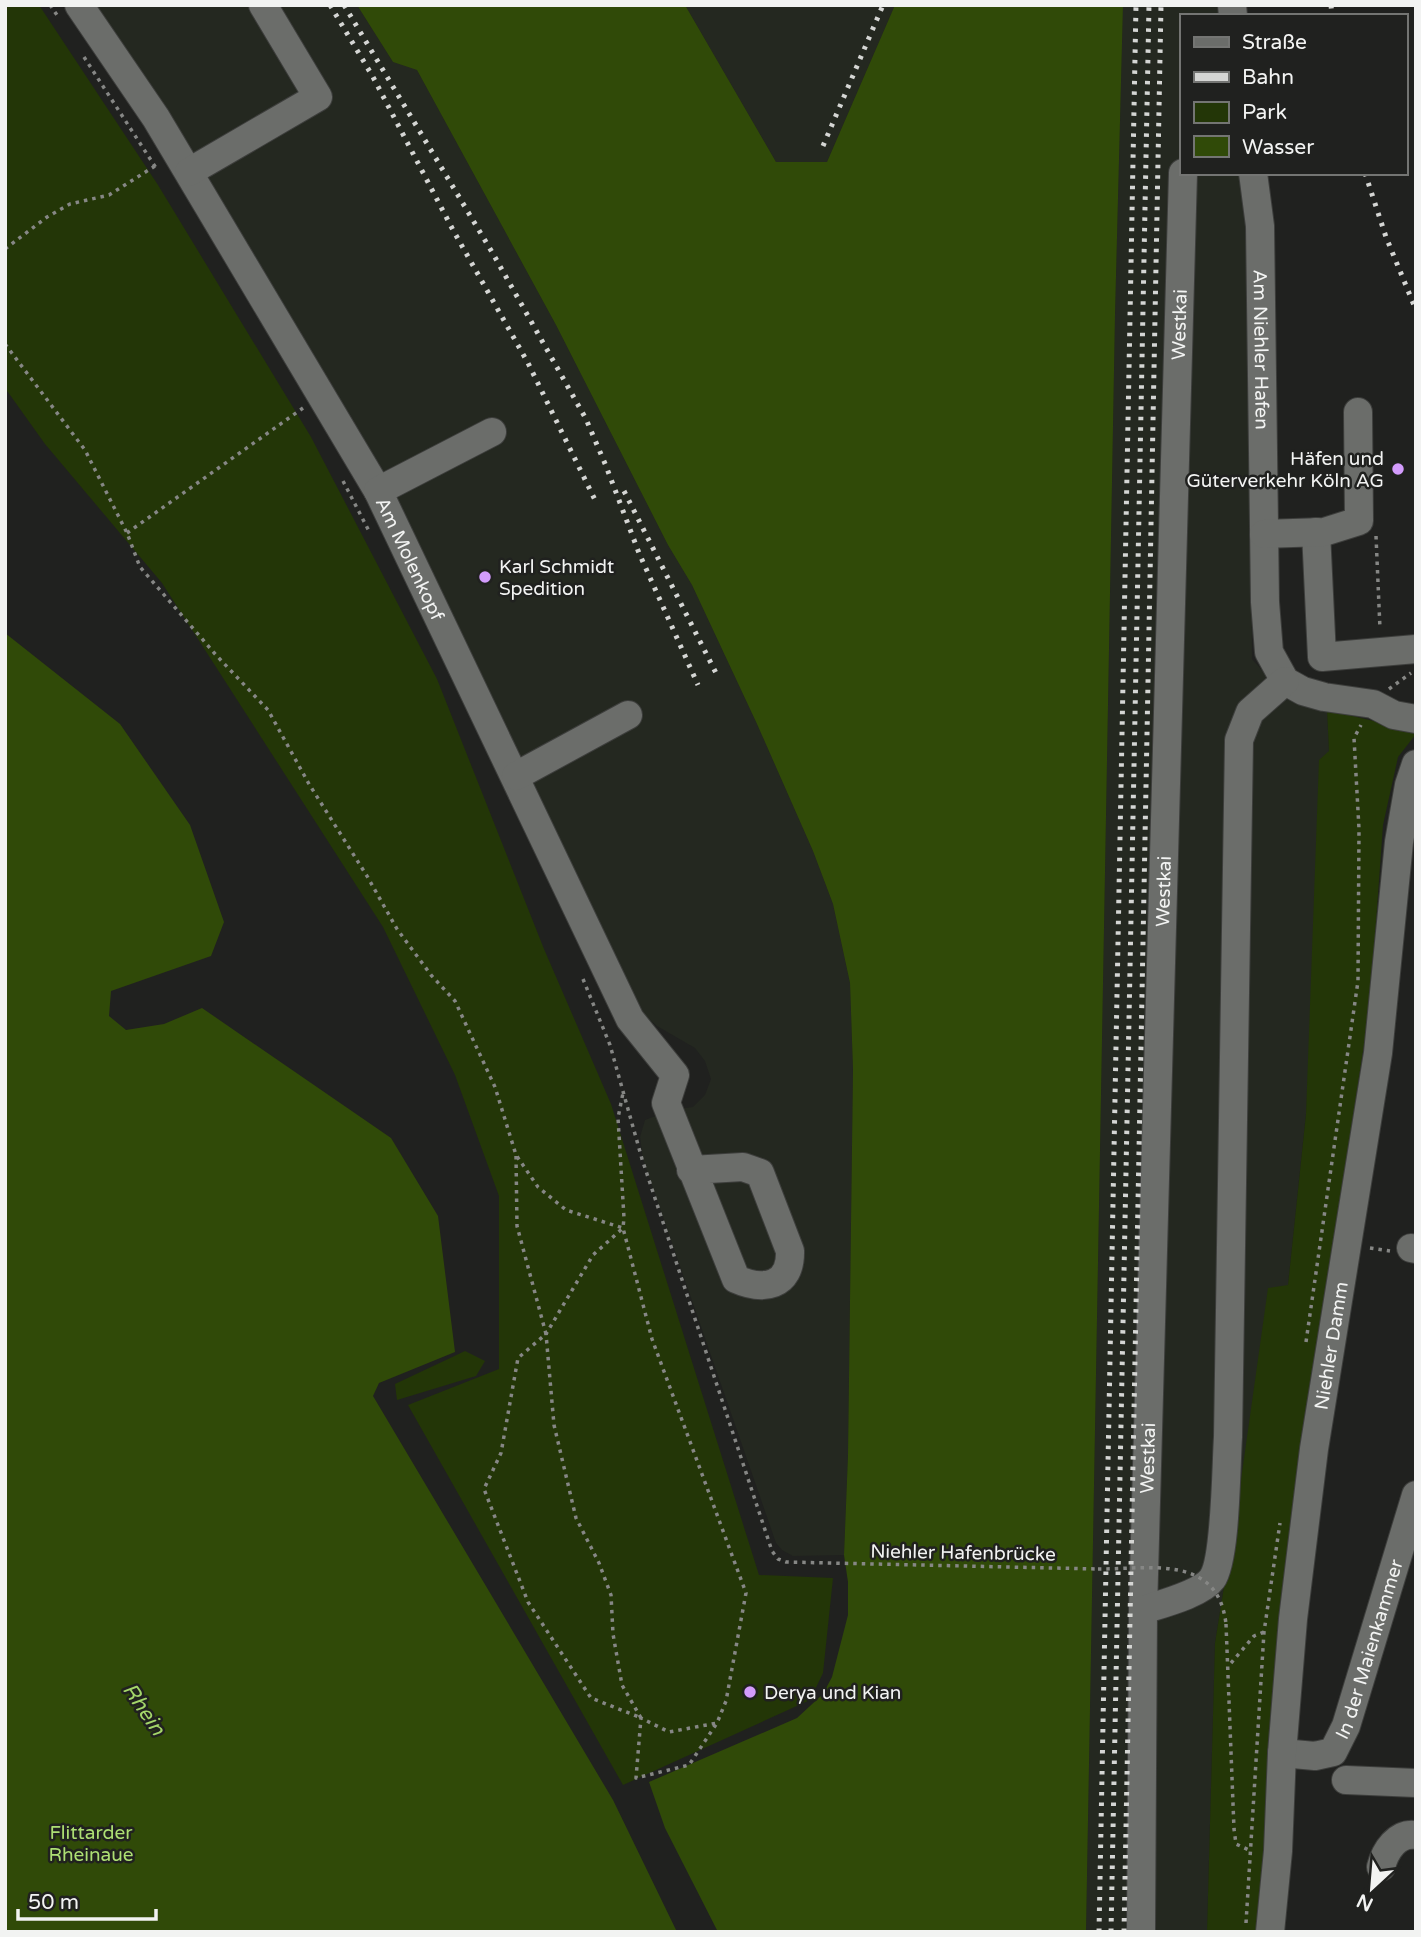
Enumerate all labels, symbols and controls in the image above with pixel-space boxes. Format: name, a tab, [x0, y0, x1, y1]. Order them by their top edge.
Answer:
legend	[1180, 14, 1407, 175]
text: Straße	[1242, 30, 1307, 55]
text: Bahn	[1242, 65, 1294, 90]
text: Park	[1242, 100, 1287, 125]
text: Wasser	[1242, 135, 1314, 160]
street label: Am Niehler Hafen	[1249, 269, 1273, 430]
street label: Westkai	[1168, 289, 1192, 360]
place label: Häfen und Güterverkehr Köln AG	[1186, 448, 1384, 492]
marker: Häfen und Güterverkehr Köln AG	[1390, 461, 1406, 477]
street label: Am Molenkopf	[371, 494, 449, 625]
place label: Karl Schmidt Spedition	[499, 556, 614, 600]
marker: Karl Schmidt Spedition	[477, 569, 493, 585]
street label: Westkai	[1152, 855, 1176, 927]
street label: Niehler Damm	[1311, 1280, 1353, 1411]
street label: Westkai	[1136, 1422, 1160, 1494]
street label: Niehler Hafenbrücke	[870, 1540, 1056, 1566]
street label: In der Maienkammer	[1331, 1556, 1408, 1743]
water label: Rhein	[117, 1678, 171, 1741]
place label: Derya und Kian	[764, 1682, 901, 1704]
marker: Derya und Kian	[742, 1684, 758, 1700]
park label: Flittarder Rheinaue	[48, 1822, 134, 1866]
north arrow	[1337, 1853, 1407, 1923]
scale bar	[18, 1878, 156, 1922]
text: N	[1353, 1889, 1377, 1916]
text: 50 m	[28, 1890, 79, 1915]

